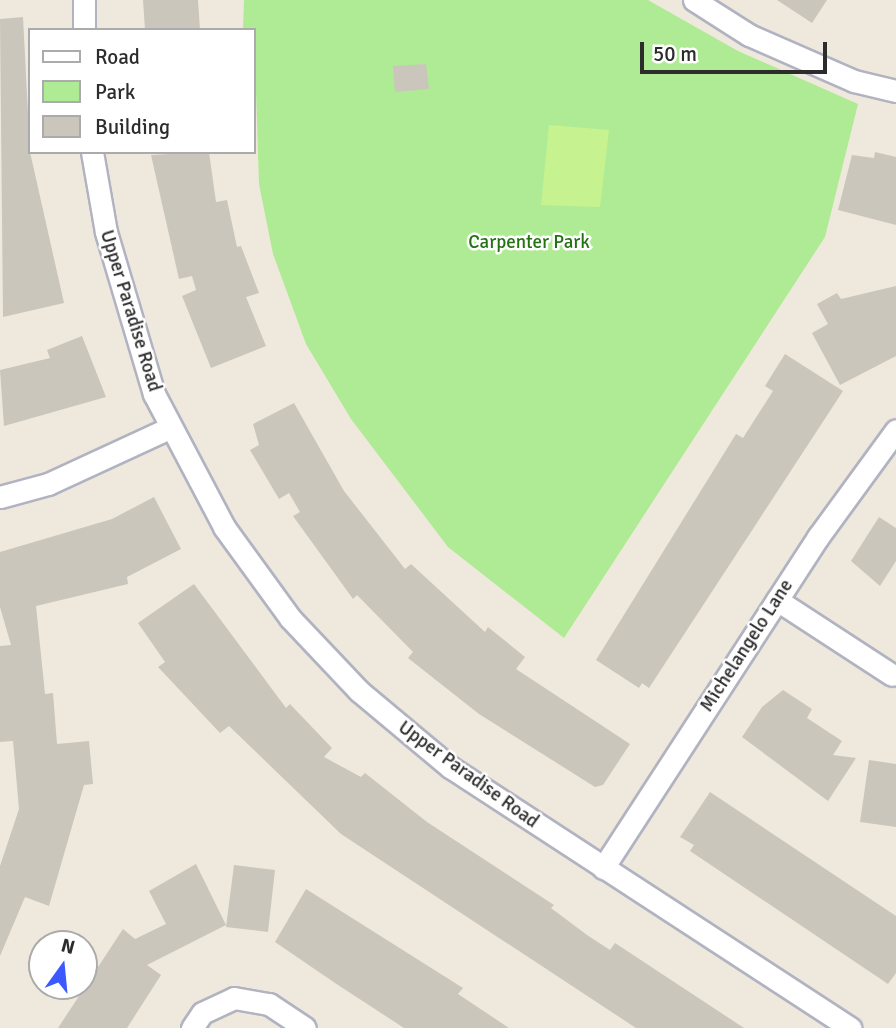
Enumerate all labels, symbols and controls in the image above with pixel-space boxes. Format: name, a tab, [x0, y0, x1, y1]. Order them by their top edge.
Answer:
legend	[28, 28, 256, 154]
scale bar	[644, 28, 831, 72]
text: 50 m	[653, 41, 697, 67]
text: Road	[95, 44, 140, 70]
text: Park	[95, 79, 135, 105]
text: Building	[95, 114, 170, 140]
street label: Upper Paradise Road	[95, 227, 165, 395]
park label: Carpenter Park	[468, 232, 590, 254]
street label: Michelangelo Lane	[696, 576, 798, 716]
street label: Upper Paradise Road	[393, 716, 543, 834]
north arrow	[28, 930, 98, 1000]
text: N	[58, 933, 77, 960]

